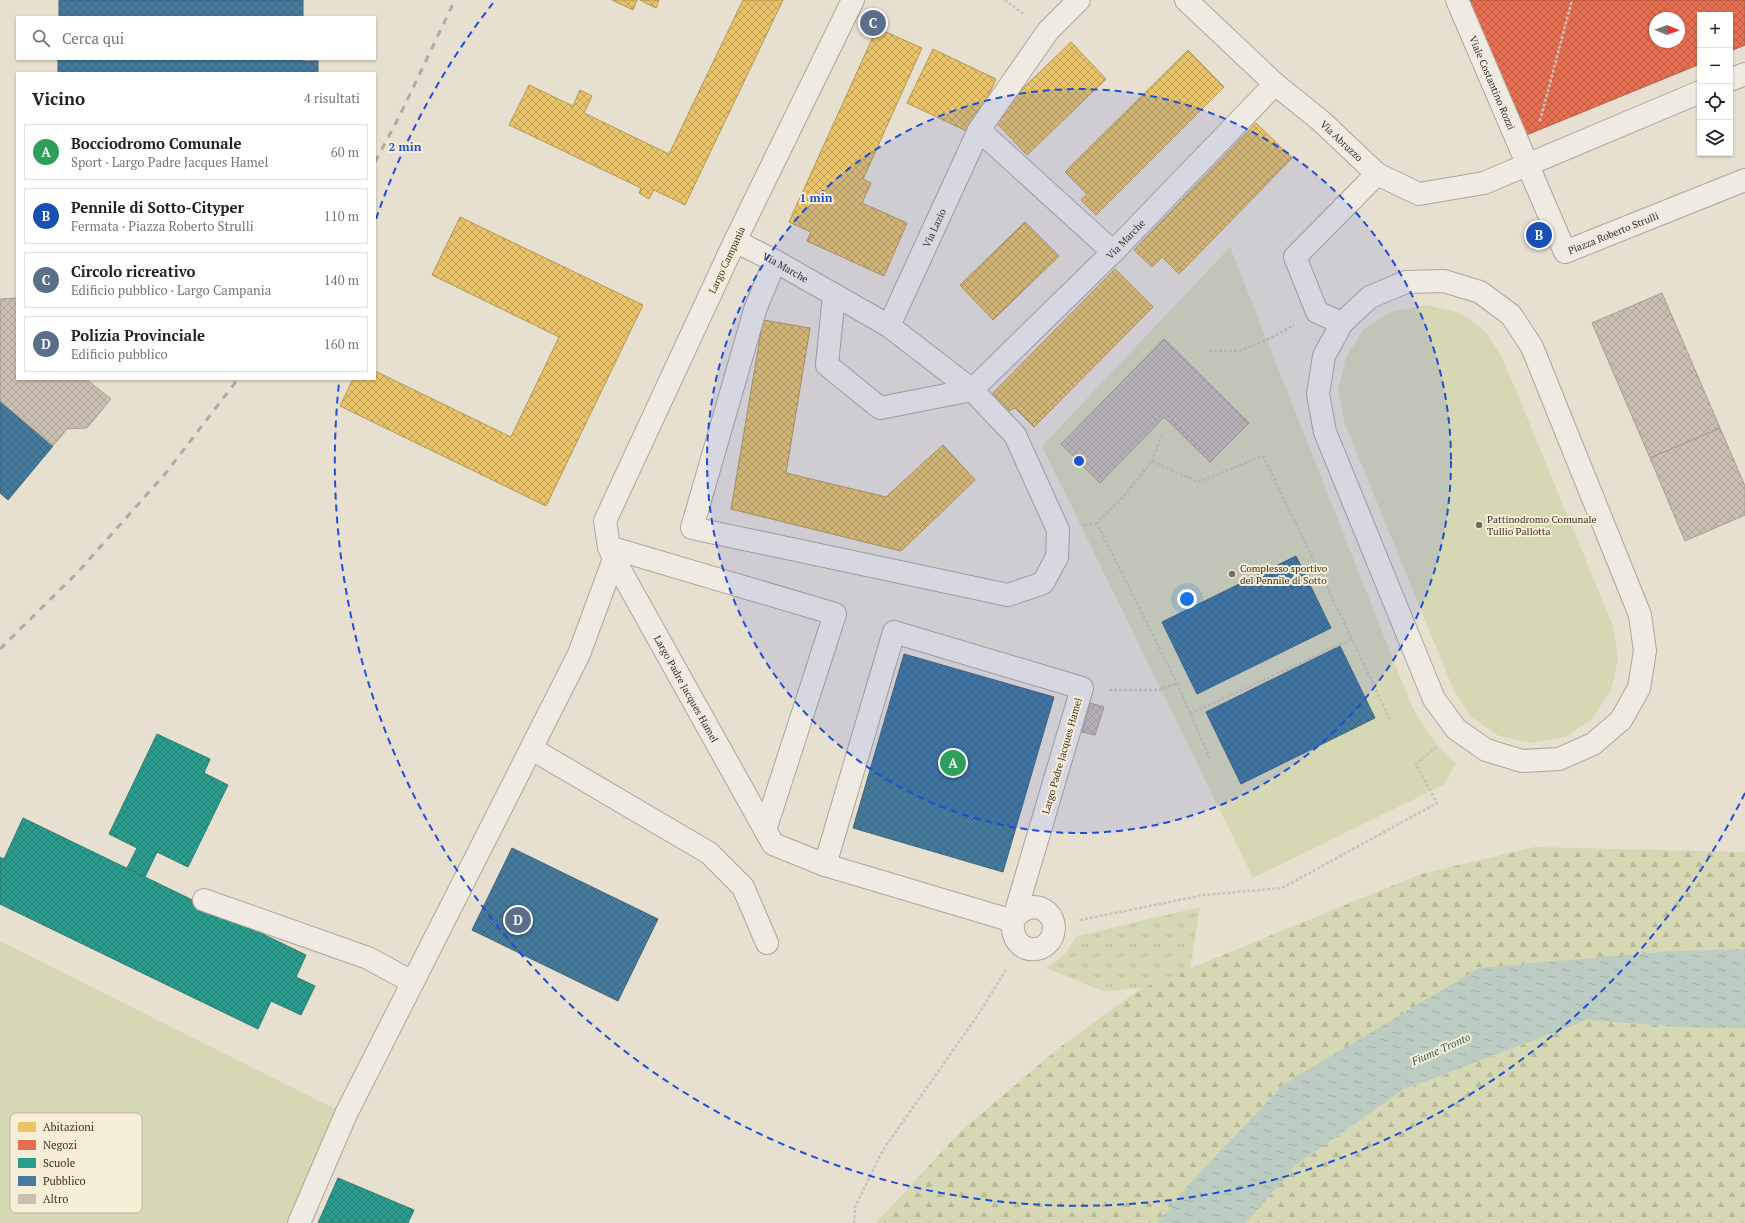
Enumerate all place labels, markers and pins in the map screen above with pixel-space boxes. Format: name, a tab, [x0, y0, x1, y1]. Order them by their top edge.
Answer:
pin: C	[860, 8, 886, 38]
pin: B	[1526, 220, 1552, 250]
centre of rings	[1072, 454, 1086, 468]
place label: Pattinodromo Comunale Tullio Pallotta	[1487, 513, 1597, 538]
marker: Pattinodromo Comunale Tullio Pallotta	[1474, 520, 1484, 530]
place label: Complesso sportivo del Pennile di Sotto	[1240, 562, 1328, 587]
marker: Complesso sportivo del Pennile di Sotto	[1227, 569, 1237, 579]
pin: A	[940, 748, 966, 778]
pin: D	[505, 905, 531, 935]

